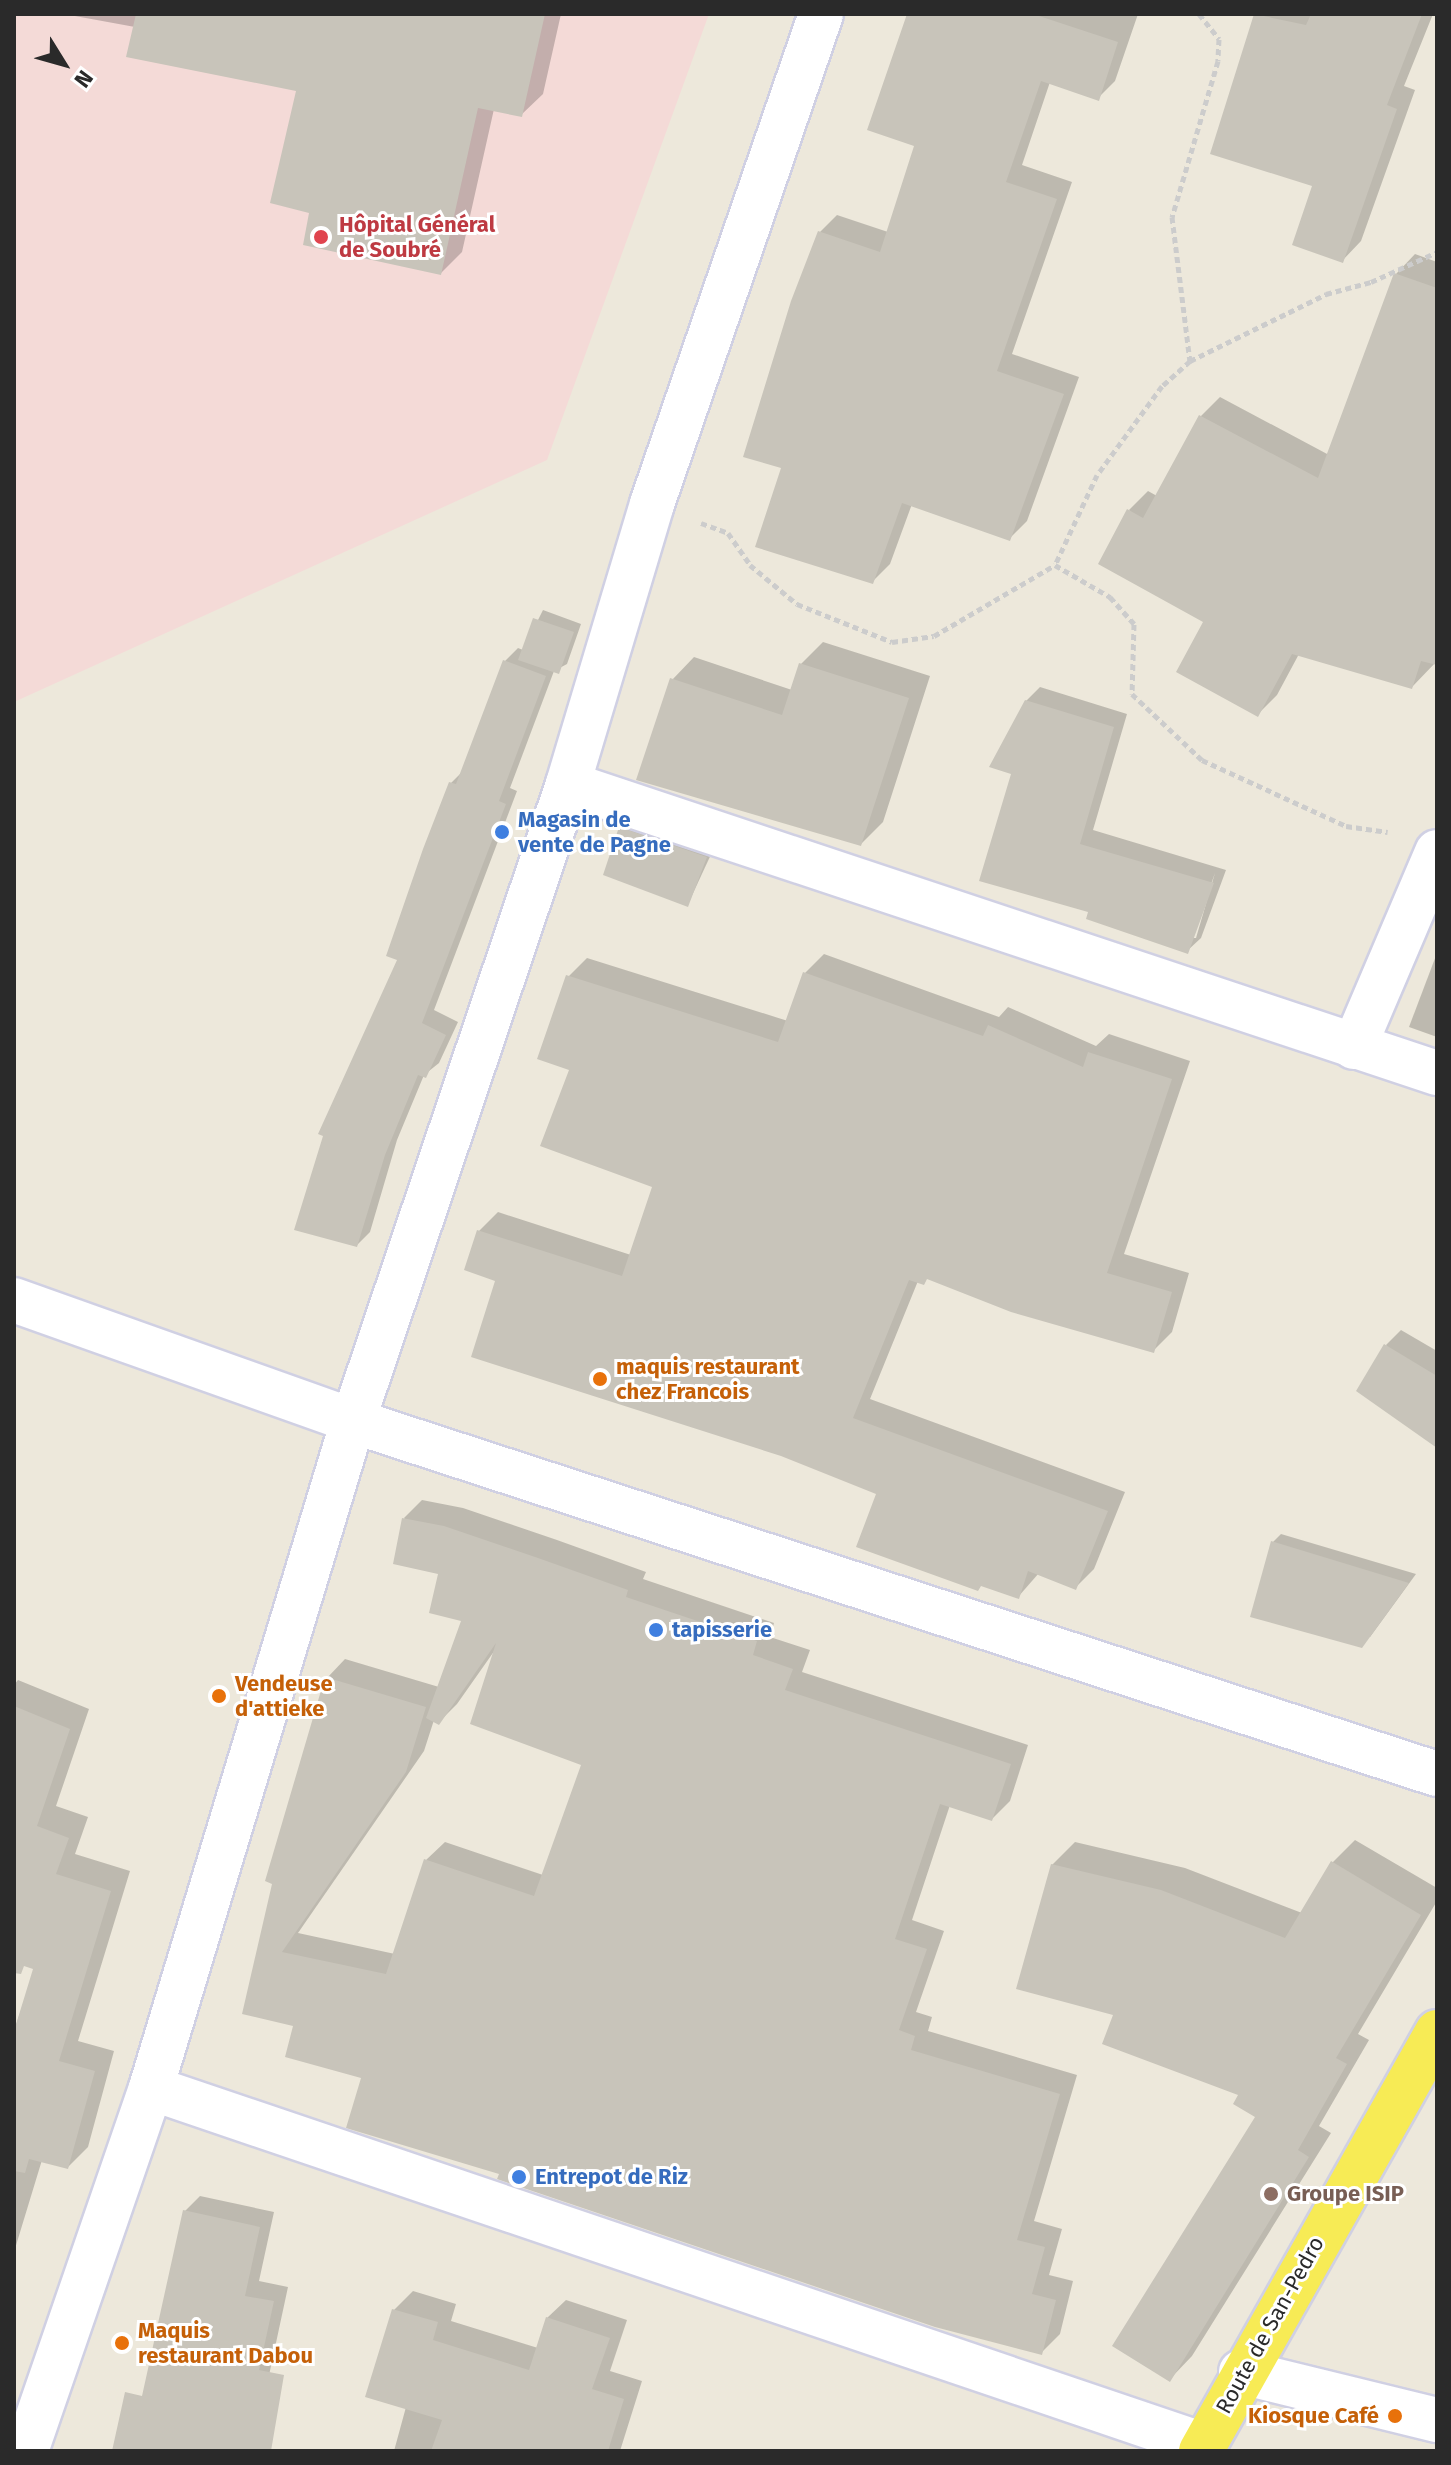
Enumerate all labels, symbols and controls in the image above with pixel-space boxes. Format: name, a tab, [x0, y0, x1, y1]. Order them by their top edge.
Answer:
north arrow	[24, 24, 104, 104]
text: N	[68, 65, 99, 93]
place label: Hôpital Général de Soubré	[339, 211, 495, 262]
marker: Hôpital Général de Soubré	[310, 226, 332, 248]
place label: Magasin de vente de Pagne	[518, 806, 671, 858]
marker: Magasin de vente de Pagne	[493, 823, 511, 841]
place label: maquis restaurant chez Francois	[616, 1353, 800, 1404]
marker: maquis restaurant chez Francois	[591, 1370, 609, 1388]
place label: tapisserie	[672, 1617, 772, 1643]
marker: tapisserie	[647, 1621, 665, 1639]
place label: Vendeuse d'attieke	[235, 1670, 333, 1722]
marker: Vendeuse d'attieke	[210, 1687, 228, 1705]
place label: Entrepot de Riz	[535, 2164, 688, 2190]
marker: Entrepot de Riz	[510, 2168, 528, 2186]
place label: Groupe ISIP	[1287, 2181, 1404, 2207]
marker: Groupe ISIP	[1262, 2185, 1280, 2203]
street label: Route de San-Pedro	[1210, 2232, 1330, 2418]
place label: Maquis restaurant Dabou	[138, 2317, 313, 2368]
marker: Maquis restaurant Dabou	[113, 2334, 131, 2352]
place label: Kiosque Café	[1248, 2403, 1379, 2429]
marker: Kiosque Café	[1386, 2407, 1404, 2425]

